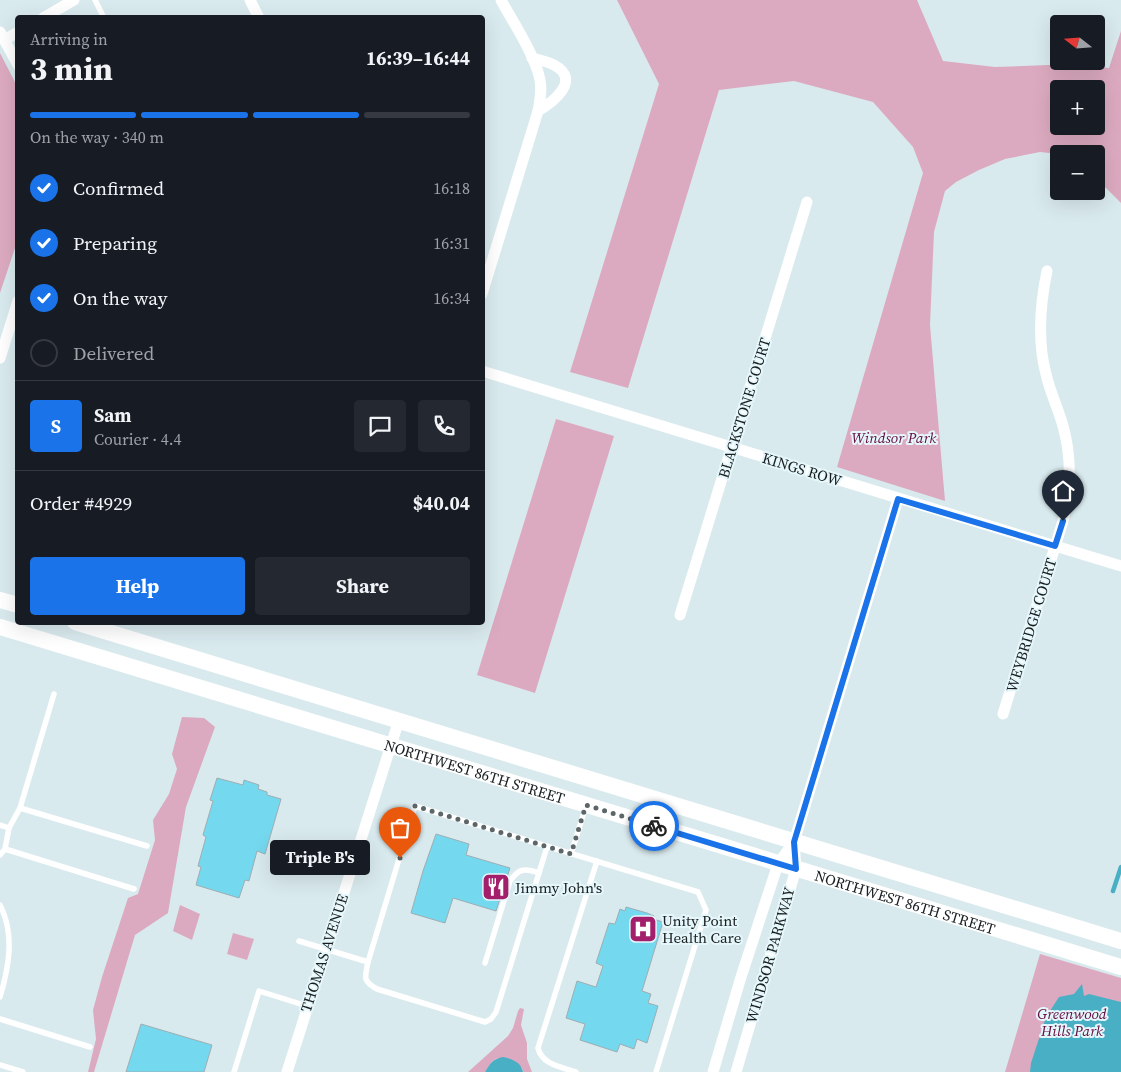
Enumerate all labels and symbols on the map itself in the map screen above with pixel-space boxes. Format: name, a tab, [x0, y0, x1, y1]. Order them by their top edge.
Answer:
north arrow	[1050, 15, 1105, 70]
street label: BLACKSTONE COURT	[713, 335, 775, 481]
park label: Windsor Park	[852, 427, 937, 448]
street label: KINGS ROW	[760, 447, 845, 491]
pin	[1042, 470, 1084, 521]
street label: WEYBRIDGE COURT	[1001, 555, 1061, 695]
street label: NORTHWEST 86TH STREET	[382, 734, 567, 808]
courier	[629, 801, 679, 851]
pin	[379, 807, 421, 858]
callout: Triple B's	[270, 840, 370, 876]
street label: NORTHWEST 86TH STREET	[813, 864, 998, 939]
restaurant icon: Jimmy John's	[481, 872, 511, 902]
place label: Jimmy John's	[514, 877, 602, 898]
street label: WINDSOR PARKWAY	[740, 884, 800, 1026]
street label: THOMAS AVENUE	[295, 891, 353, 1015]
place label: Unity Point Health Care	[662, 910, 742, 948]
hospital icon: Unity Point Health Care	[628, 914, 658, 944]
park label: Greenwood Hills Park	[1037, 1003, 1107, 1041]

